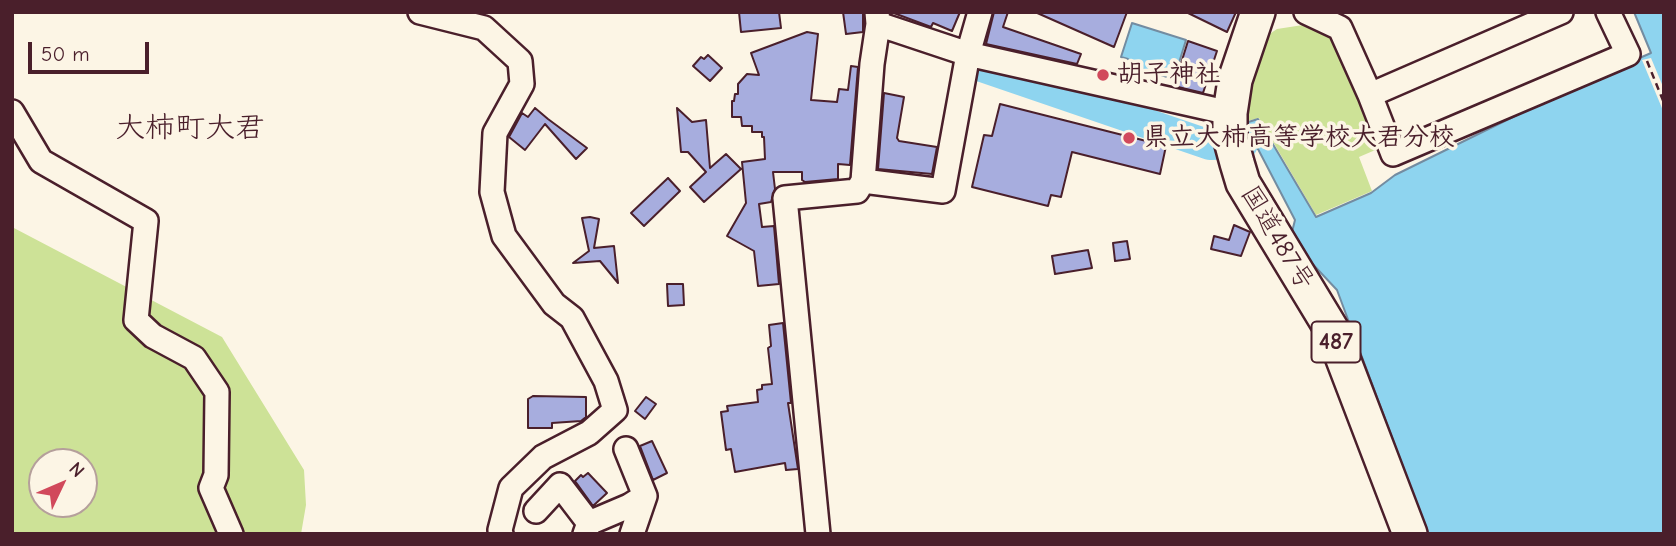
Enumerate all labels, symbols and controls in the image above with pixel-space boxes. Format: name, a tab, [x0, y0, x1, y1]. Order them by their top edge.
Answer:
scale bar	[32, 28, 152, 72]
text: 50 m	[41, 42, 90, 66]
place label: 胡子神社	[1117, 59, 1221, 91]
marker: 胡子神社	[1095, 67, 1111, 83]
district label: 大柿町大君	[115, 111, 265, 147]
place label: 県立大柿高等学校大君分校	[1143, 122, 1455, 154]
marker: 県立大柿高等学校大君分校	[1121, 130, 1137, 146]
street label: 国道487号	[1234, 180, 1320, 296]
road number: 487	[1312, 321, 1360, 362]
north arrow	[28, 448, 98, 518]
text: N	[64, 458, 89, 482]

